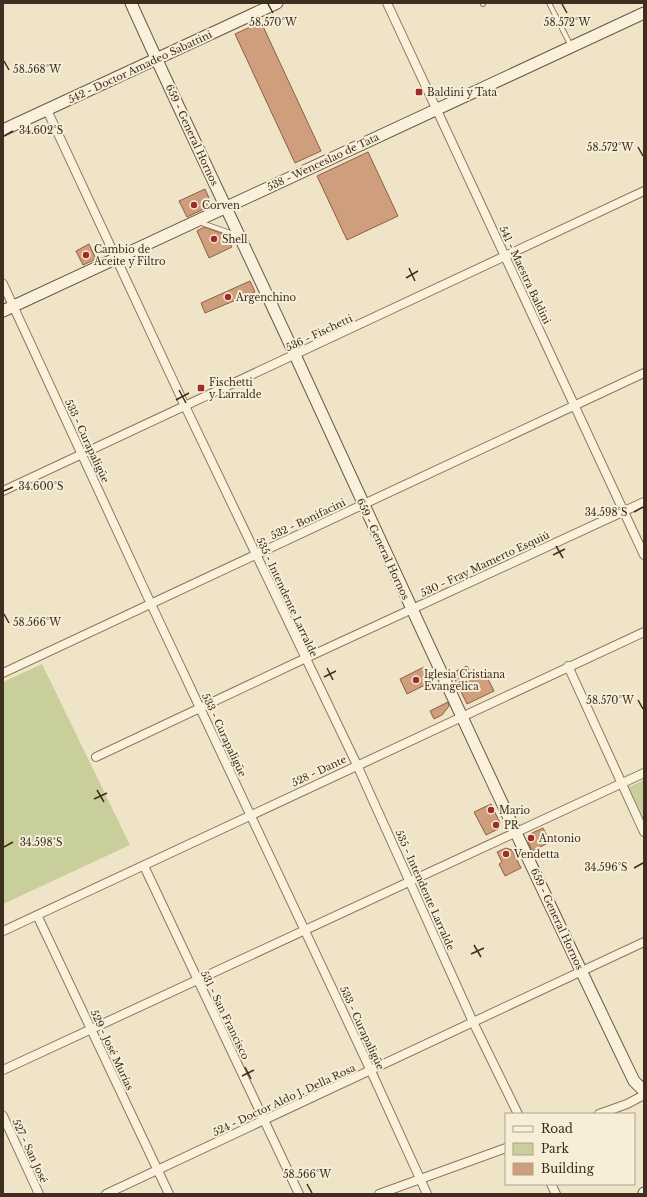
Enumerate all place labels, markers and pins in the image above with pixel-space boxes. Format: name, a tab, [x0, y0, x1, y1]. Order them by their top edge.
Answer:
place label: Baldini y Tata	[427, 86, 497, 99]
marker: Baldini y Tata	[414, 87, 424, 97]
place label: Corven	[202, 199, 240, 212]
marker: Corven	[189, 200, 199, 210]
place label: Shell	[222, 233, 248, 246]
marker: Shell	[209, 234, 219, 244]
place label: Cambio de Aceite y Filtro	[93, 243, 166, 268]
marker: Cambio de Aceite y Filtro	[81, 250, 91, 260]
place label: Argenchino	[235, 291, 297, 304]
marker: Argenchino	[223, 292, 233, 302]
place label: Fischetti y Larralde	[209, 376, 262, 401]
marker: Fischetti y Larralde	[196, 383, 206, 393]
place label: Iglesia Cristiana Evangélica	[424, 668, 506, 693]
marker: Iglesia Cristiana Evangélica	[411, 675, 421, 685]
place label: Mario	[499, 804, 531, 817]
marker: Mario	[486, 805, 496, 815]
place label: PR	[504, 819, 520, 832]
marker: PR	[491, 820, 501, 830]
place label: Antonio	[538, 832, 581, 845]
marker: Antonio	[526, 833, 536, 843]
place label: Vendetta	[513, 848, 560, 861]
marker: Vendetta	[501, 849, 511, 859]

